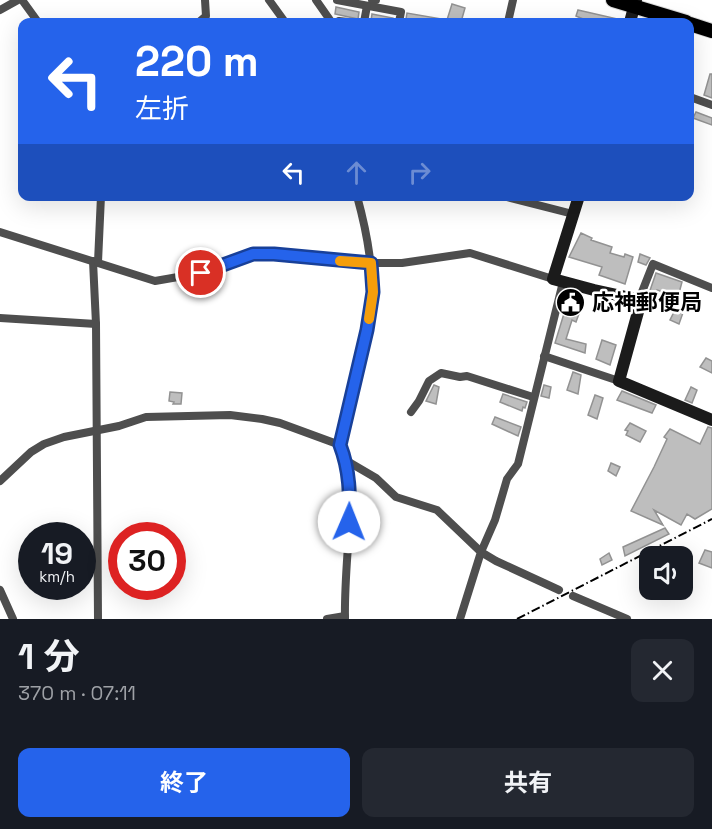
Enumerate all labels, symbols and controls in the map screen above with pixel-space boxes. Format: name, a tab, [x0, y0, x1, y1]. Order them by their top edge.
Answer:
text: 220 m	[135, 35, 259, 88]
icon: left	[36, 42, 114, 120]
text: 左折	[135, 91, 189, 126]
icon: left	[277, 156, 310, 189]
icon: ahead	[340, 156, 373, 189]
icon: right	[403, 156, 436, 189]
pin	[175, 247, 226, 298]
icon: arrive	[184, 256, 217, 289]
public building icon: 応神郵便局	[555, 286, 587, 318]
place label: 応神郵便局	[592, 288, 702, 316]
position arrow	[317, 490, 381, 554]
speed limit sign: 30	[108, 522, 186, 600]
text: 19	[41, 534, 73, 573]
map controls	[639, 546, 693, 600]
button: sound	[639, 546, 693, 600]
text: km/h	[39, 567, 75, 586]
text: 1 分	[18, 634, 79, 680]
button: close	[631, 639, 694, 702]
text: 370 m · 07:11	[18, 680, 136, 706]
button: 終了	[18, 748, 350, 817]
button: 共有	[362, 748, 694, 817]

